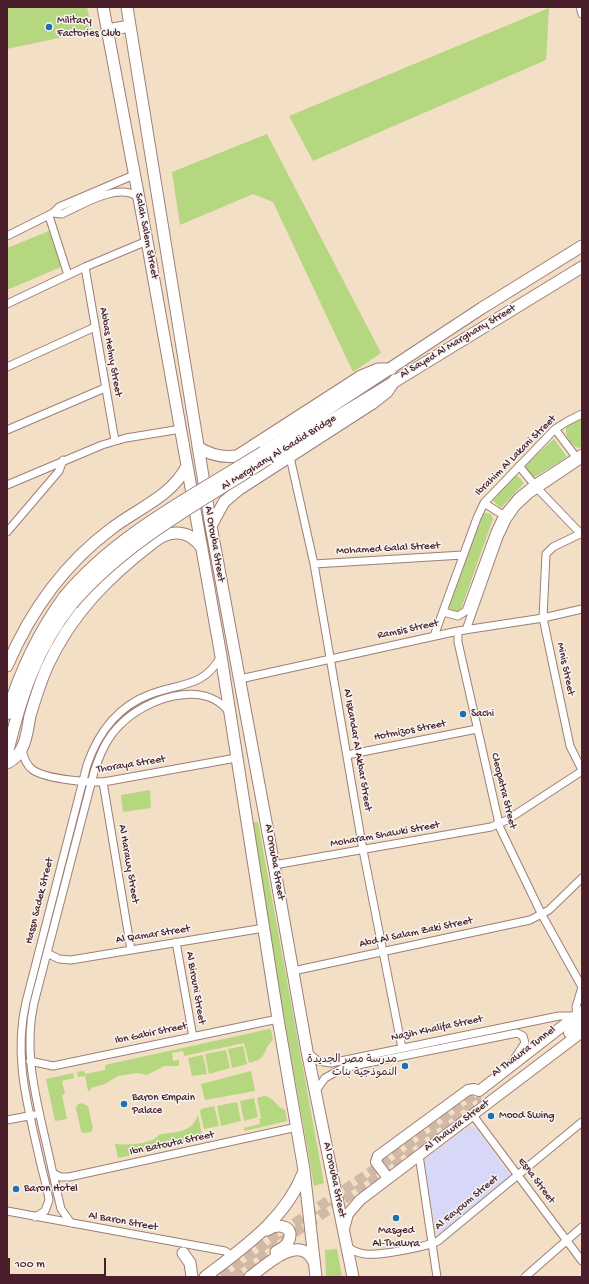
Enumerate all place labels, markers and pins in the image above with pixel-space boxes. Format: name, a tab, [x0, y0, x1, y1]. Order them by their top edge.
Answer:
place label: Military Factories Club	[57, 14, 121, 40]
marker: Military Factories Club	[44, 22, 54, 32]
place label: Sachi	[471, 707, 494, 721]
marker: Sachi	[458, 709, 468, 719]
place label: مدرسة مصر الجديدة النموذجية بنات	[307, 1053, 397, 1079]
marker: مدرسة مصر الجديدة النموذجية بنات	[400, 1061, 410, 1071]
place label: Baron Empain Palace	[132, 1091, 195, 1117]
marker: Baron Empain Palace	[119, 1099, 129, 1109]
place label: Mood Swing	[499, 1109, 555, 1123]
marker: Mood Swing	[486, 1111, 496, 1121]
place label: Baron Hotel	[24, 1182, 78, 1196]
marker: Baron Hotel	[11, 1184, 21, 1194]
marker: Masged Al-Thawra	[391, 1213, 401, 1223]
place label: Masged Al-Thawra	[372, 1224, 420, 1250]

